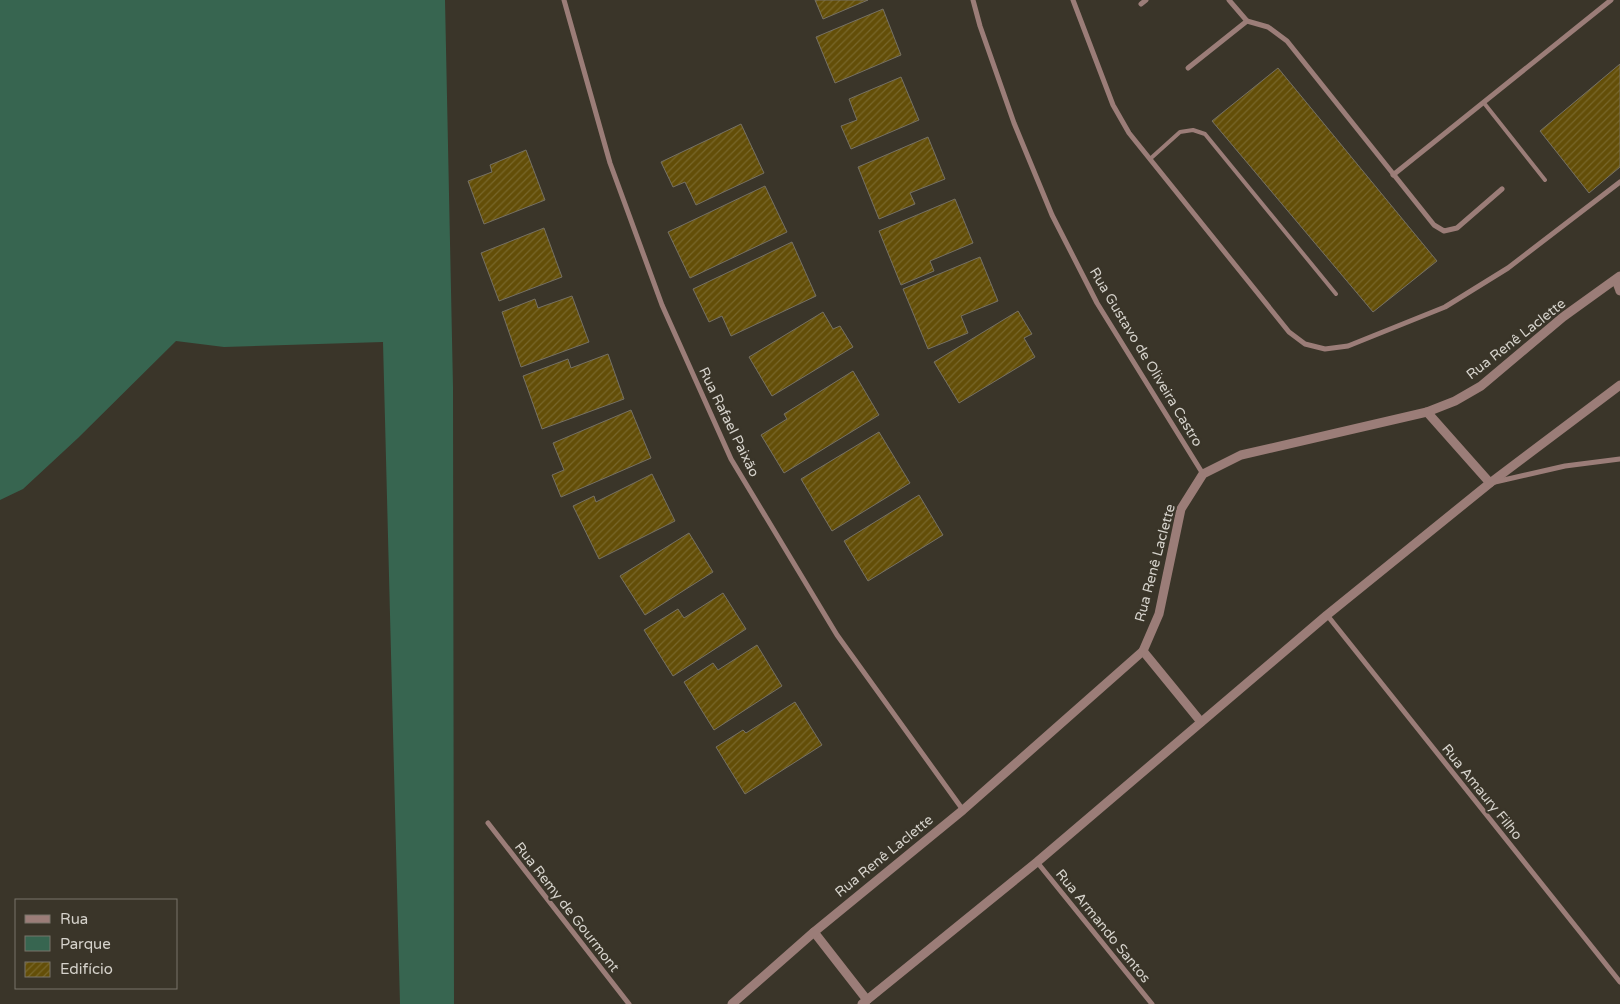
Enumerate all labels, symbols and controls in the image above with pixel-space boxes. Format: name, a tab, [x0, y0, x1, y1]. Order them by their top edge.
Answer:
street label: Rua Gustavo de Oliveira Castro	[1086, 264, 1206, 450]
street label: Rua Renê Laclette	[1463, 295, 1569, 383]
street label: Rua Rafael Paixão	[695, 364, 763, 480]
street label: Rua Renê Laclette	[1131, 502, 1179, 624]
street label: Rua Amaury Filho	[1438, 741, 1526, 843]
street label: Rua Renê Laclette	[832, 811, 937, 901]
street label: Rua Remy de Gourmont	[511, 839, 623, 976]
street label: Rua Armando Santos	[1052, 866, 1154, 986]
legend	[15, 899, 178, 989]
text: Rua	[60, 910, 88, 928]
text: Parque	[60, 935, 111, 953]
text: Edifício	[60, 960, 113, 978]

